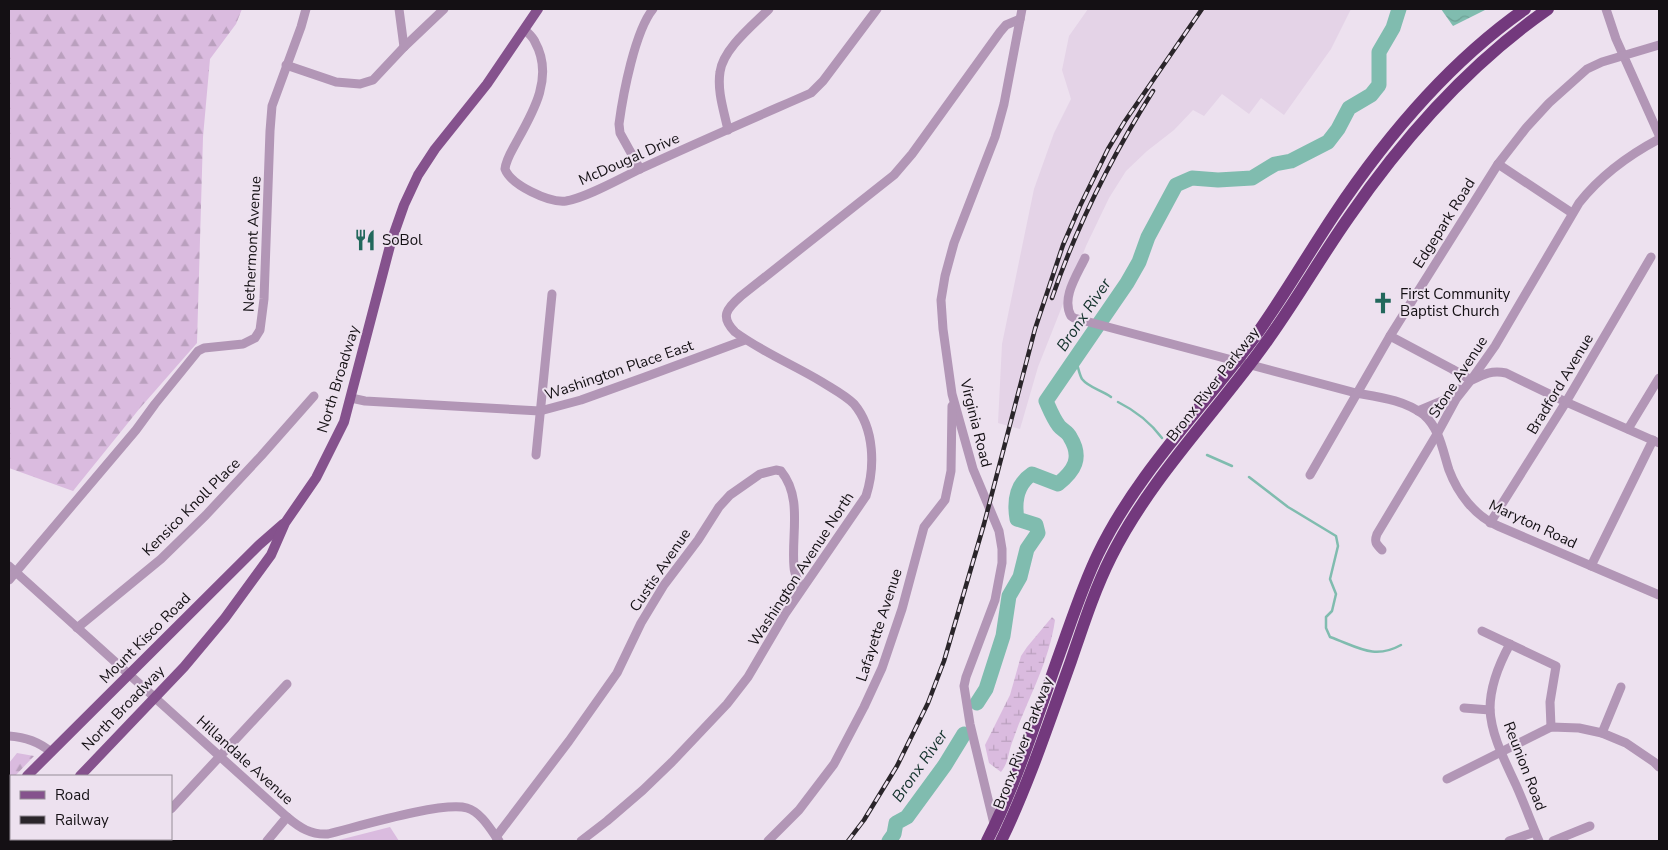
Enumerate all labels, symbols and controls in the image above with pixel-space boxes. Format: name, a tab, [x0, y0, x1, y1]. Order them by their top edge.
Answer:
street label: McDougal Drive	[575, 128, 683, 190]
street label: Edgepark Road	[1408, 174, 1480, 272]
street label: Nethermont Avenue	[238, 176, 266, 312]
restaurant icon: SoBol	[352, 227, 378, 253]
place label: SoBol	[382, 230, 423, 250]
water label: Bronx River	[1051, 273, 1117, 356]
place label: First Community Baptist Church	[1400, 284, 1511, 321]
church icon: First Community Baptist Church	[1370, 290, 1396, 316]
street label: Bronx River Parkway	[1162, 322, 1264, 445]
street label: North Broadway	[312, 323, 364, 435]
street label: Bradford Avenue	[1522, 330, 1598, 438]
street label: Stone Avenue	[1424, 332, 1492, 422]
street label: Washington Place East	[542, 335, 696, 405]
street label: Virginia Road	[955, 376, 997, 469]
street label: Kensico Knoll Place	[138, 454, 244, 560]
street label: Washington Avenue North	[744, 488, 858, 650]
street label: Maryton Road	[1486, 495, 1580, 553]
street label: Custis Avenue	[625, 524, 695, 616]
street label: Lafayette Avenue	[851, 566, 907, 684]
street label: Mount Kisco Road	[95, 588, 195, 688]
street label: North Broadway	[77, 661, 169, 755]
street label: Bronx River Parkway	[989, 674, 1058, 812]
street label: Hillandale Avenue	[192, 711, 298, 809]
street label: Reunion Road	[1499, 719, 1551, 813]
water label: Bronx River	[887, 724, 954, 807]
legend	[10, 775, 172, 840]
text: Road	[55, 785, 90, 805]
text: Railway	[55, 810, 109, 830]

